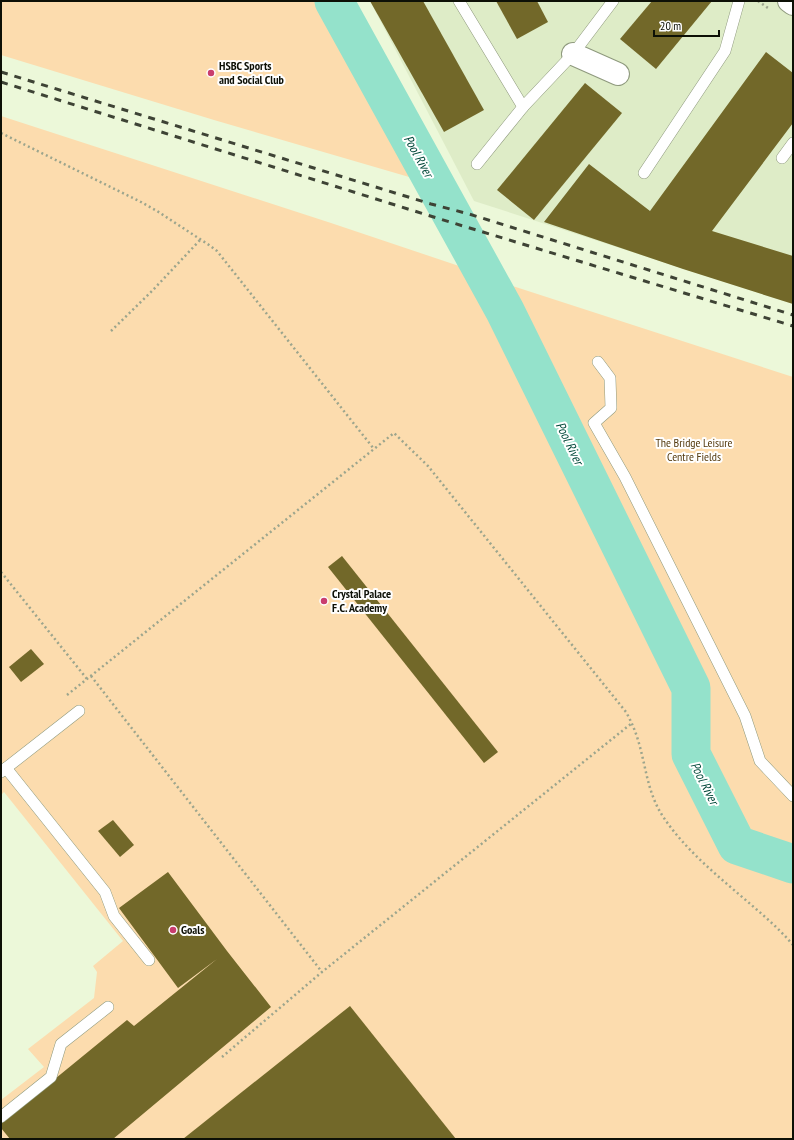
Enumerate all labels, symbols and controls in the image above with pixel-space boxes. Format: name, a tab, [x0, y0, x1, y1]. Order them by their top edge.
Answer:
scale bar	[654, 12, 719, 38]
text: 20 m	[660, 18, 681, 33]
place label: HSBC Sports and Social Club	[219, 58, 285, 87]
marker: HSBC Sports and Social Club	[206, 68, 216, 78]
water label: Pool River	[400, 132, 438, 182]
water label: Pool River	[552, 419, 588, 470]
park label: The Bridge Leisure Centre Fields	[655, 435, 733, 464]
place label: Crystal Palace F.C. Academy	[332, 586, 391, 615]
marker: Crystal Palace F.C. Academy	[319, 596, 329, 606]
water label: Pool River	[687, 759, 724, 810]
place label: Goals	[181, 922, 204, 937]
marker: Goals	[168, 925, 178, 935]

